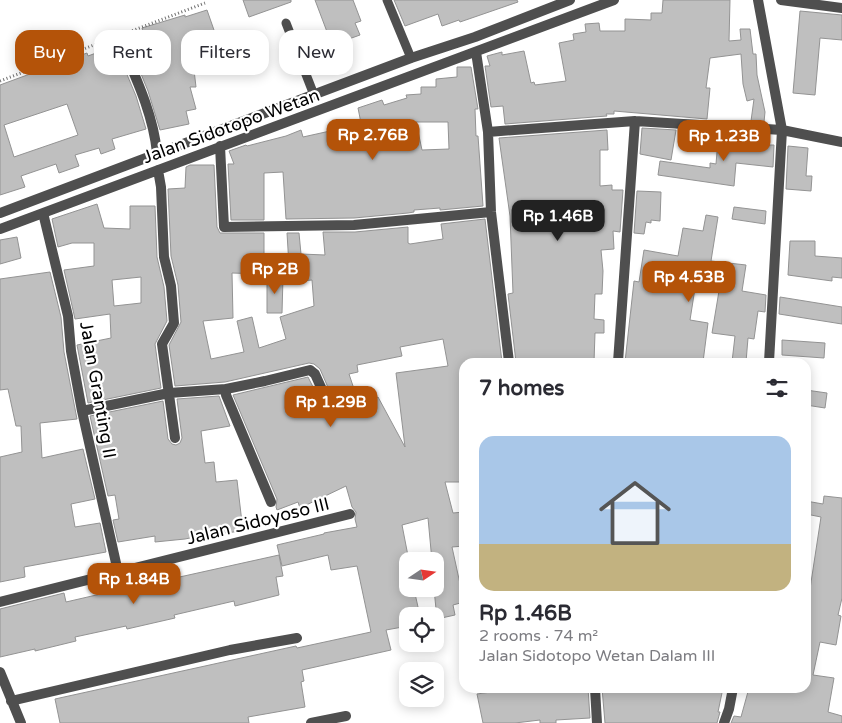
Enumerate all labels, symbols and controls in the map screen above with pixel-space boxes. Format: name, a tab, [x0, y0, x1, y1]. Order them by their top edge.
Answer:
chip: Buy	[15, 30, 84, 75]
chip: Rent	[94, 30, 171, 75]
chip: Filters	[181, 30, 269, 75]
chip: New	[279, 30, 353, 75]
street label: Jalan Sidotopo Wetan	[140, 84, 322, 168]
pin: Rp 2.76B	[321, 119, 425, 161]
pin: Rp 1.23B	[672, 120, 776, 162]
text: Rp 2.76B	[338, 125, 408, 145]
text: Rp 1.23B	[688, 126, 760, 146]
pin: Rp 1.46B	[506, 200, 610, 242]
text: Rp 1.46B	[523, 206, 593, 226]
pin: Rp 2B	[240, 252, 310, 295]
text: Rp 2B	[252, 259, 298, 279]
pin: Rp 4.53B	[637, 260, 741, 303]
text: Rp 4.53B	[653, 267, 725, 287]
street label: Jalan Granting II	[75, 320, 121, 460]
icon: filters	[763, 374, 791, 402]
text: 7 homes	[479, 376, 564, 401]
pin: Rp 1.29B	[279, 386, 383, 428]
text: Rp 1.29B	[295, 392, 367, 412]
icon: home	[590, 468, 680, 558]
street label: Jalan Sidoyoso III	[184, 493, 332, 549]
north arrow	[399, 552, 444, 598]
map controls	[399, 552, 444, 707]
pin: Rp 1.84B	[82, 562, 186, 605]
text: Rp 1.84B	[99, 569, 169, 589]
text: Rp 1.46B	[479, 601, 572, 626]
button: locate	[399, 607, 444, 652]
text: 2 rooms · 74 m²	[479, 626, 598, 646]
text: Jalan Sidotopo Wetan Dalam III	[479, 646, 715, 666]
button: layers	[399, 662, 444, 707]

